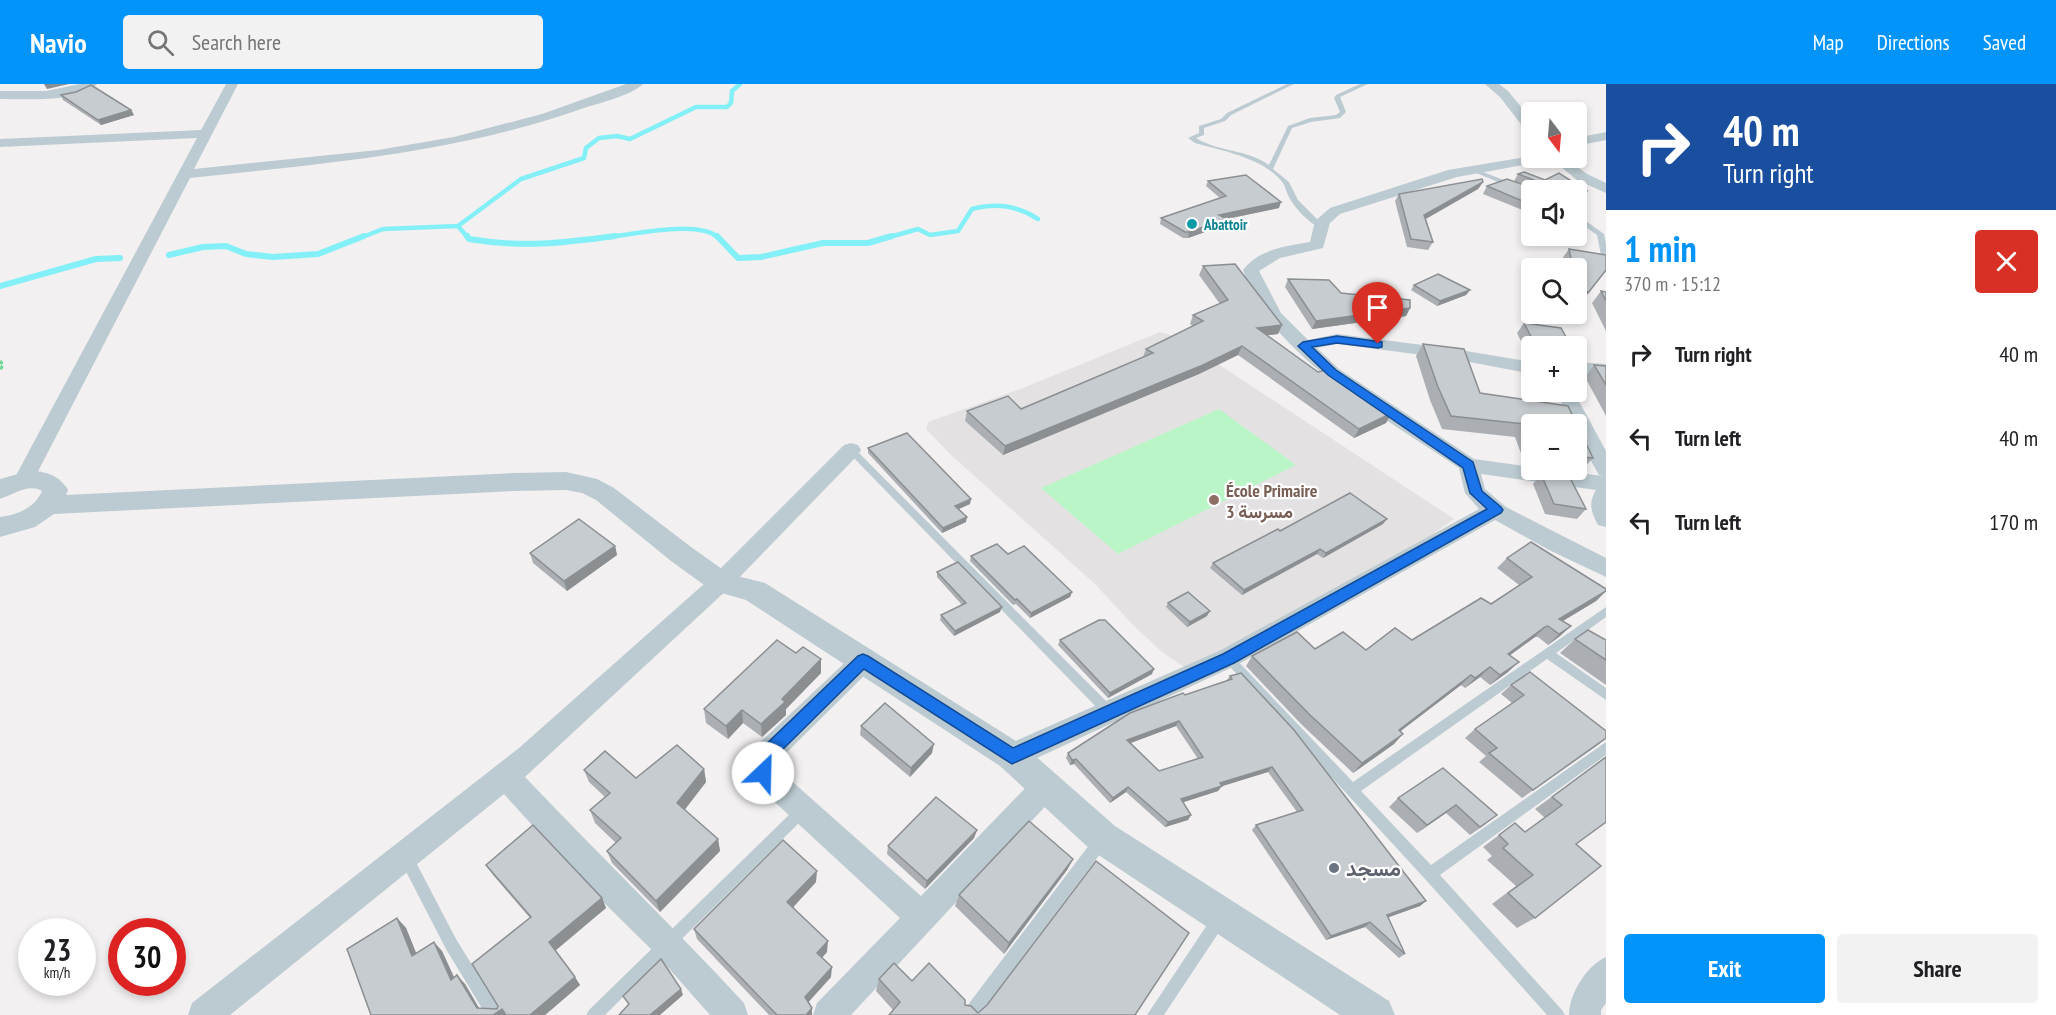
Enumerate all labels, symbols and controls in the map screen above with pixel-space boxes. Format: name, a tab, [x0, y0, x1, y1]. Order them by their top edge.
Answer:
search box	[123, 15, 543, 69]
text: Navio	[30, 24, 87, 61]
icon: search	[144, 26, 177, 59]
text: Search here	[192, 28, 281, 56]
text: Map	[1813, 29, 1844, 56]
text: Directions	[1877, 29, 1950, 56]
text: Saved	[1983, 29, 2026, 56]
north arrow	[1521, 102, 1587, 168]
map controls	[1521, 102, 1587, 480]
text: 40 m	[1723, 103, 1800, 158]
icon: right	[1624, 108, 1702, 186]
text: Turn right	[1723, 156, 1814, 190]
button: sound	[1521, 180, 1587, 246]
place label: Abattoir	[1203, 215, 1248, 234]
marker: Abattoir	[1185, 217, 1199, 231]
text: 1 min	[1624, 225, 1697, 272]
button: close	[1975, 230, 2038, 293]
button: search	[1521, 258, 1587, 324]
text: 370 m · 15:12	[1624, 271, 1721, 297]
pin	[1352, 282, 1403, 344]
icon: arrive	[1361, 291, 1394, 324]
button: +	[1521, 336, 1587, 402]
icon: right	[1624, 338, 1657, 371]
text: Turn right	[1675, 340, 1752, 368]
text: 40 m	[1999, 340, 2038, 368]
button: −	[1521, 414, 1587, 480]
icon: left	[1624, 422, 1657, 455]
text: Turn left	[1675, 424, 1741, 452]
text: 40 m	[1999, 424, 2038, 452]
place label: École Primaire 3 مسرسة	[1226, 479, 1318, 523]
marker: École Primaire 3 مسرسة	[1207, 493, 1221, 507]
icon: left	[1624, 506, 1657, 539]
text: Turn left	[1675, 508, 1741, 536]
text: 170 m	[1989, 508, 2038, 536]
position arrow	[731, 741, 795, 805]
place label: مسجد	[1346, 855, 1401, 882]
marker: مسجد	[1327, 861, 1341, 875]
speed limit sign: 30	[108, 918, 186, 996]
text: 23	[43, 930, 71, 969]
button: Exit	[1624, 934, 1825, 1003]
button: Share	[1837, 934, 2038, 1003]
text: km/h	[44, 963, 70, 982]

